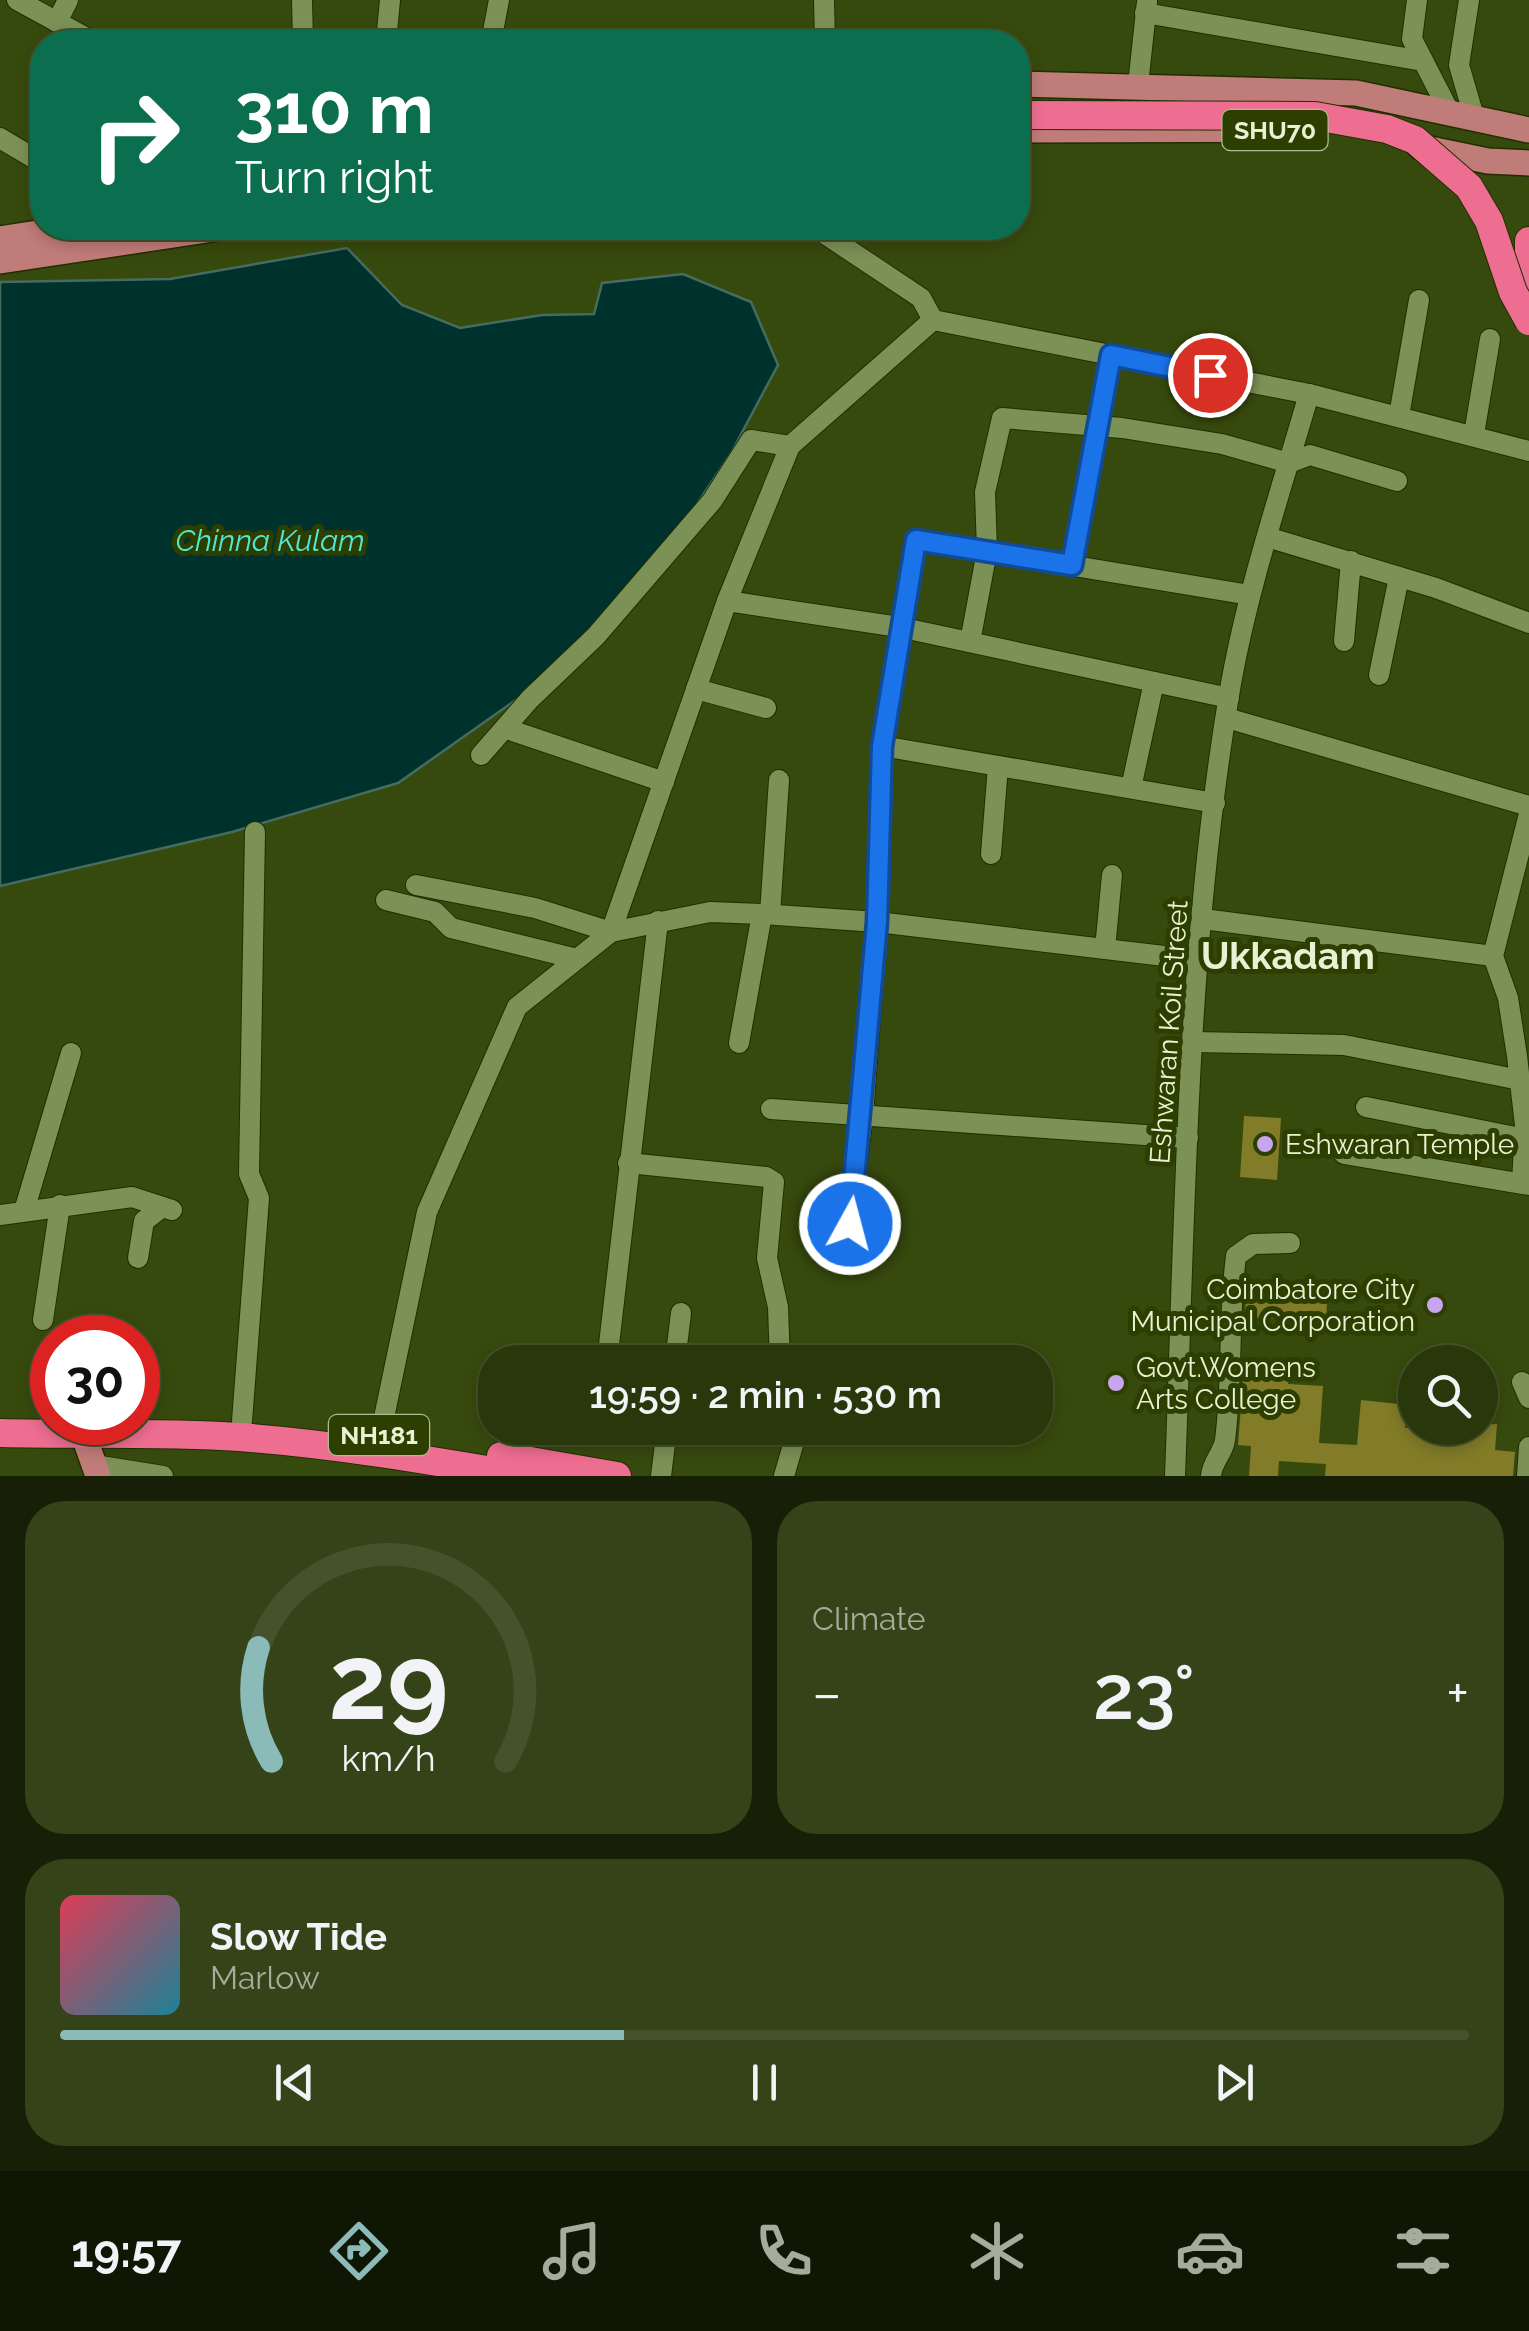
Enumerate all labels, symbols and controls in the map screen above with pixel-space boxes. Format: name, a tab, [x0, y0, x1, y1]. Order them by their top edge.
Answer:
text: 310 m	[235, 67, 434, 149]
icon: right	[70, 70, 200, 200]
road number: SHU70	[1222, 110, 1328, 150]
text: Turn right	[235, 151, 433, 204]
pin	[1168, 333, 1253, 418]
icon: arrive	[1183, 348, 1238, 403]
water label: Chinna Kulam	[176, 523, 364, 558]
street label: Eshwaran Koil Street	[1143, 898, 1195, 1165]
district label: Ukkadam	[1201, 933, 1375, 978]
place label: Eshwaran Temple	[1285, 1128, 1514, 1161]
marker: Eshwaran Temple	[1254, 1133, 1276, 1155]
position arrow	[798, 1172, 902, 1276]
place label: Coimbatore City Municipal Corporation	[1130, 1273, 1415, 1338]
marker: Coimbatore City Municipal Corporation	[1424, 1294, 1446, 1316]
speed limit sign: 30	[30, 1315, 160, 1445]
map controls	[1398, 1345, 1498, 1445]
button: search	[1398, 1345, 1498, 1445]
place label: Govt.Womens Arts College	[1136, 1351, 1316, 1416]
text: 19:59 · 2 min · 530 m	[589, 1372, 942, 1417]
marker: Govt.Womens Arts College	[1105, 1372, 1127, 1394]
road number: NH181	[329, 1415, 429, 1455]
text: Climate	[812, 1600, 926, 1637]
text: 29	[329, 1621, 448, 1743]
text: 23°	[1093, 1648, 1195, 1737]
text: −	[812, 1661, 842, 1726]
text: +	[1446, 1661, 1469, 1726]
text: km/h	[341, 1737, 436, 1779]
text: Slow Tide	[210, 1914, 387, 1959]
text: Marlow	[210, 1959, 320, 1996]
icon: previous	[267, 2055, 322, 2110]
icon: pause	[737, 2055, 792, 2110]
icon: next	[1207, 2055, 1262, 2110]
icon: directions	[324, 2216, 394, 2286]
icon: music	[537, 2216, 607, 2286]
icon: phone	[749, 2216, 819, 2286]
icon: climate	[962, 2216, 1032, 2286]
icon: car	[1175, 2216, 1245, 2286]
icon: filters	[1388, 2216, 1458, 2286]
text: 19:57	[71, 2225, 181, 2278]

